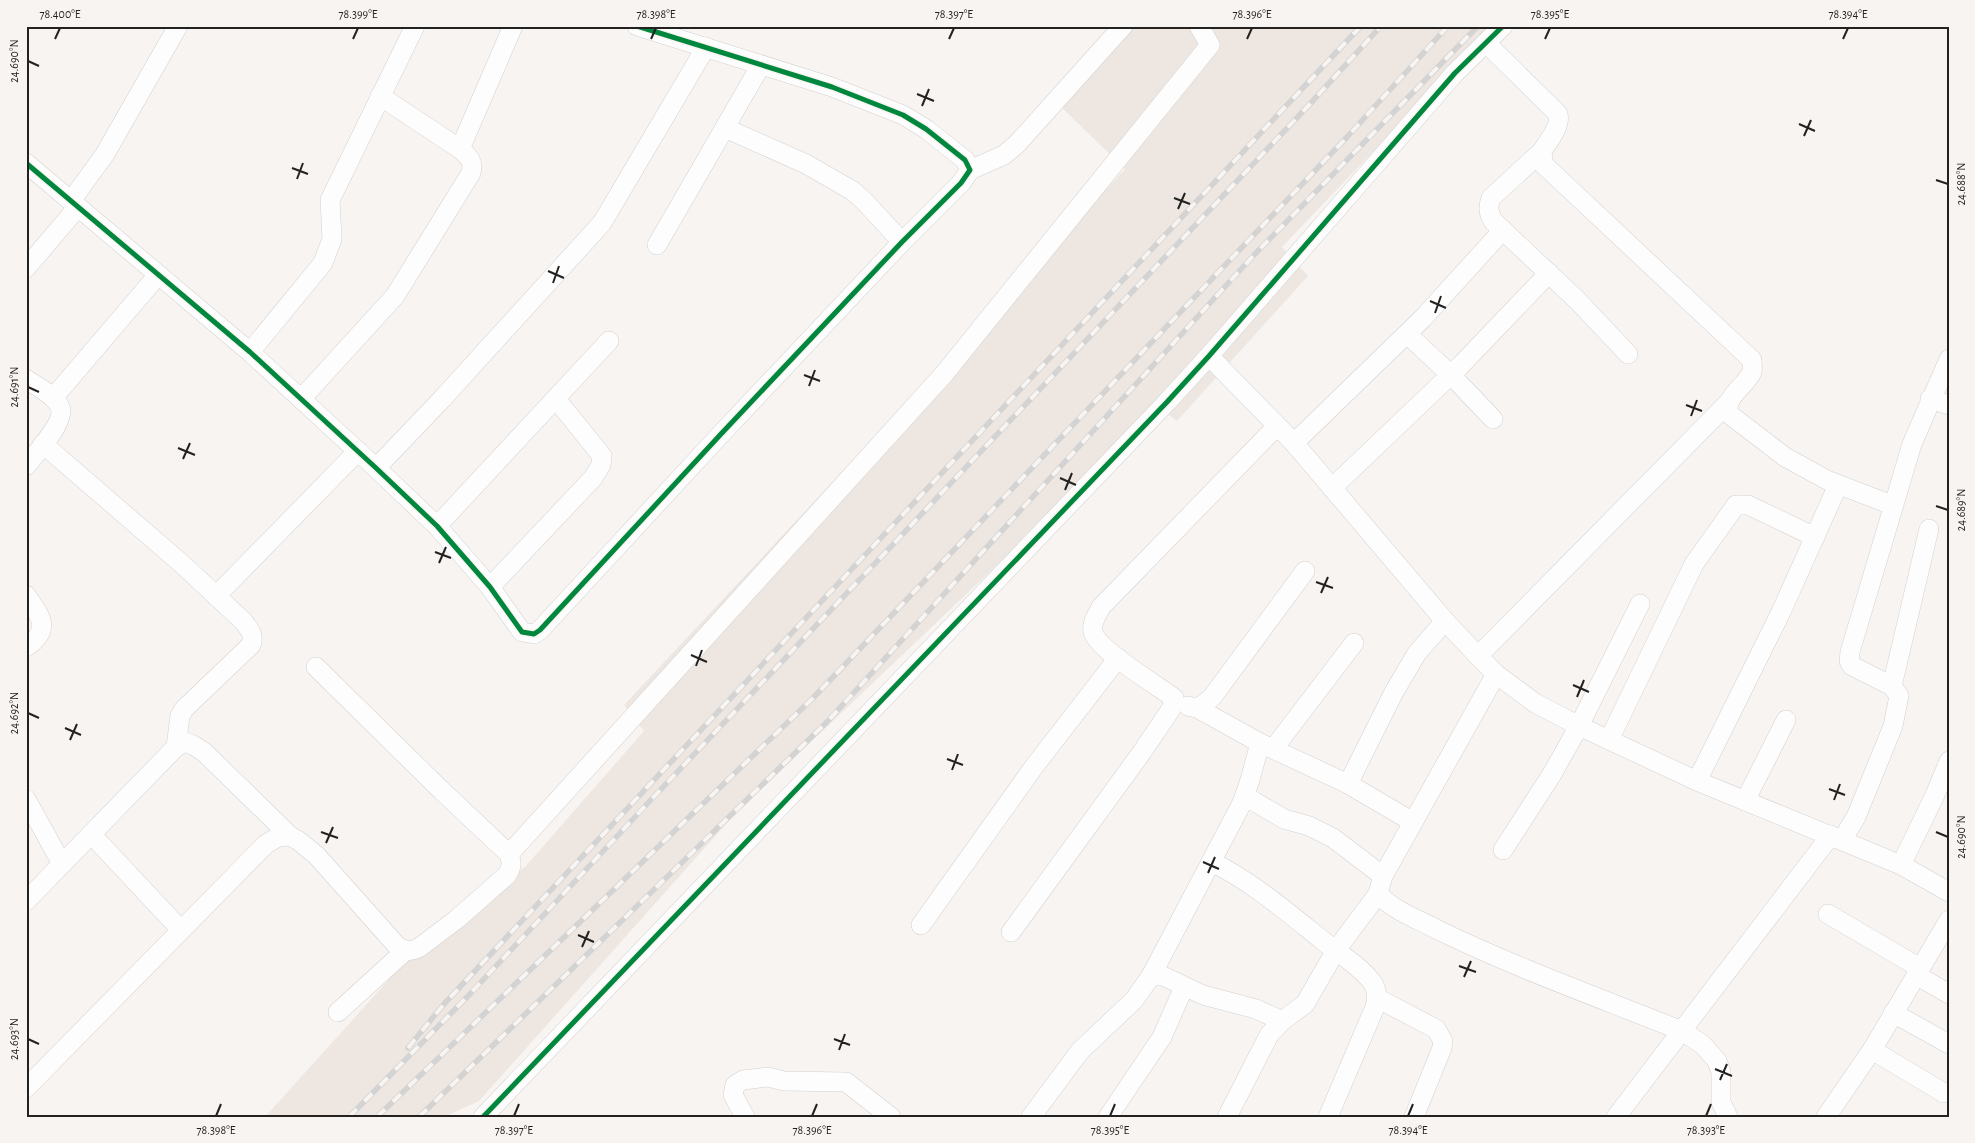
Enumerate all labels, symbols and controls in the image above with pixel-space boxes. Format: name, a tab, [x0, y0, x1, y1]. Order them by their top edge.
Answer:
text: 78.400°E	[39, 8, 81, 20]
text: 78.399°E	[339, 8, 378, 20]
text: 78.398°E	[636, 8, 676, 20]
text: 78.397°E	[935, 8, 973, 20]
text: 78.396°E	[1233, 8, 1272, 20]
text: 78.395°E	[1531, 8, 1569, 20]
text: 78.394°E	[1828, 8, 1868, 20]
text: 24.690°N	[8, 39, 20, 83]
text: 24.688°N	[1955, 163, 1967, 205]
text: 24.691°N	[8, 366, 20, 408]
text: 24.689°N	[1955, 489, 1967, 531]
text: 24.692°N	[8, 692, 20, 734]
text: 24.690°N	[1955, 815, 1967, 859]
text: 24.693°N	[8, 1018, 20, 1060]
text: 78.398°E	[196, 1124, 236, 1136]
text: 78.397°E	[495, 1124, 533, 1136]
text: 78.396°E	[793, 1124, 832, 1136]
text: 78.395°E	[1091, 1124, 1129, 1136]
text: 78.394°E	[1388, 1124, 1428, 1136]
text: 78.393°E	[1687, 1124, 1725, 1136]

